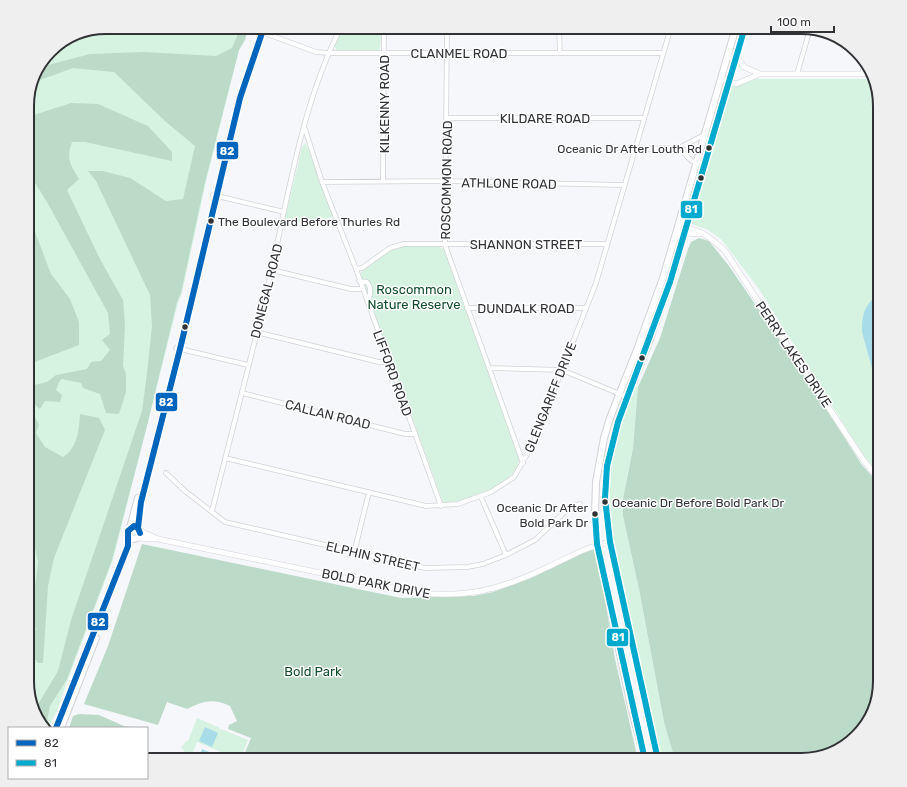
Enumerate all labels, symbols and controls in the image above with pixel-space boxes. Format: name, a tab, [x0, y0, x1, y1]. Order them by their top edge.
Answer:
scale bar	[771, 8, 834, 34]
text: 100 m	[777, 15, 811, 29]
street label: CLANMEL ROAD	[411, 46, 507, 61]
street label: KILKENNY ROAD	[377, 55, 392, 153]
street label: KILDARE ROAD	[500, 111, 590, 126]
street label: ROSCOMMON ROAD	[438, 120, 455, 240]
line badge: 82	[216, 141, 239, 160]
place label: Oceanic Dr After Louth Rd	[557, 142, 702, 156]
marker: Oceanic Dr After Louth Rd	[704, 143, 714, 153]
text: 82	[220, 145, 234, 158]
unlabelled marker	[696, 173, 706, 183]
street label: ATHLONE ROAD	[461, 175, 557, 192]
line badge: 81	[680, 200, 703, 219]
text: 81	[685, 203, 697, 216]
place label: The Boulevard Before Thurles Rd	[218, 215, 400, 229]
marker: The Boulevard Before Thurles Rd	[206, 216, 216, 226]
street label: SHANNON STREET	[470, 237, 583, 252]
street label: DONEGAL ROAD	[247, 242, 285, 340]
park label: Roscommon Nature Reserve	[367, 282, 461, 312]
street label: PERRY LAKES DRIVE	[753, 298, 835, 410]
street label: DUNDALK ROAD	[477, 301, 575, 316]
unlabelled marker	[180, 322, 190, 332]
street label: LIFFORD ROAD	[370, 328, 415, 418]
street label: GLENGARIFF DRIVE	[521, 340, 580, 455]
unlabelled marker	[637, 353, 647, 363]
line badge: 82	[155, 392, 178, 412]
text: 82	[159, 396, 173, 409]
street label: CALLAN ROAD	[284, 397, 372, 432]
place label: Oceanic Dr Before Bold Park Dr	[612, 496, 784, 510]
marker: Oceanic Dr Before Bold Park Dr	[600, 497, 610, 507]
place label: Oceanic Dr After Bold Park Dr	[497, 501, 588, 530]
marker: Oceanic Dr After Bold Park Dr	[590, 509, 600, 519]
street label: ELPHIN STREET	[324, 538, 422, 575]
street label: BOLD PARK DRIVE	[320, 566, 432, 601]
line badge: 82	[87, 612, 109, 631]
text: 82	[91, 616, 105, 629]
line badge: 81	[606, 628, 629, 647]
text: 81	[612, 631, 624, 644]
park label: Bold Park	[284, 664, 342, 679]
legend	[8, 727, 148, 779]
text: 82	[44, 736, 59, 750]
text: 81	[44, 756, 57, 770]

